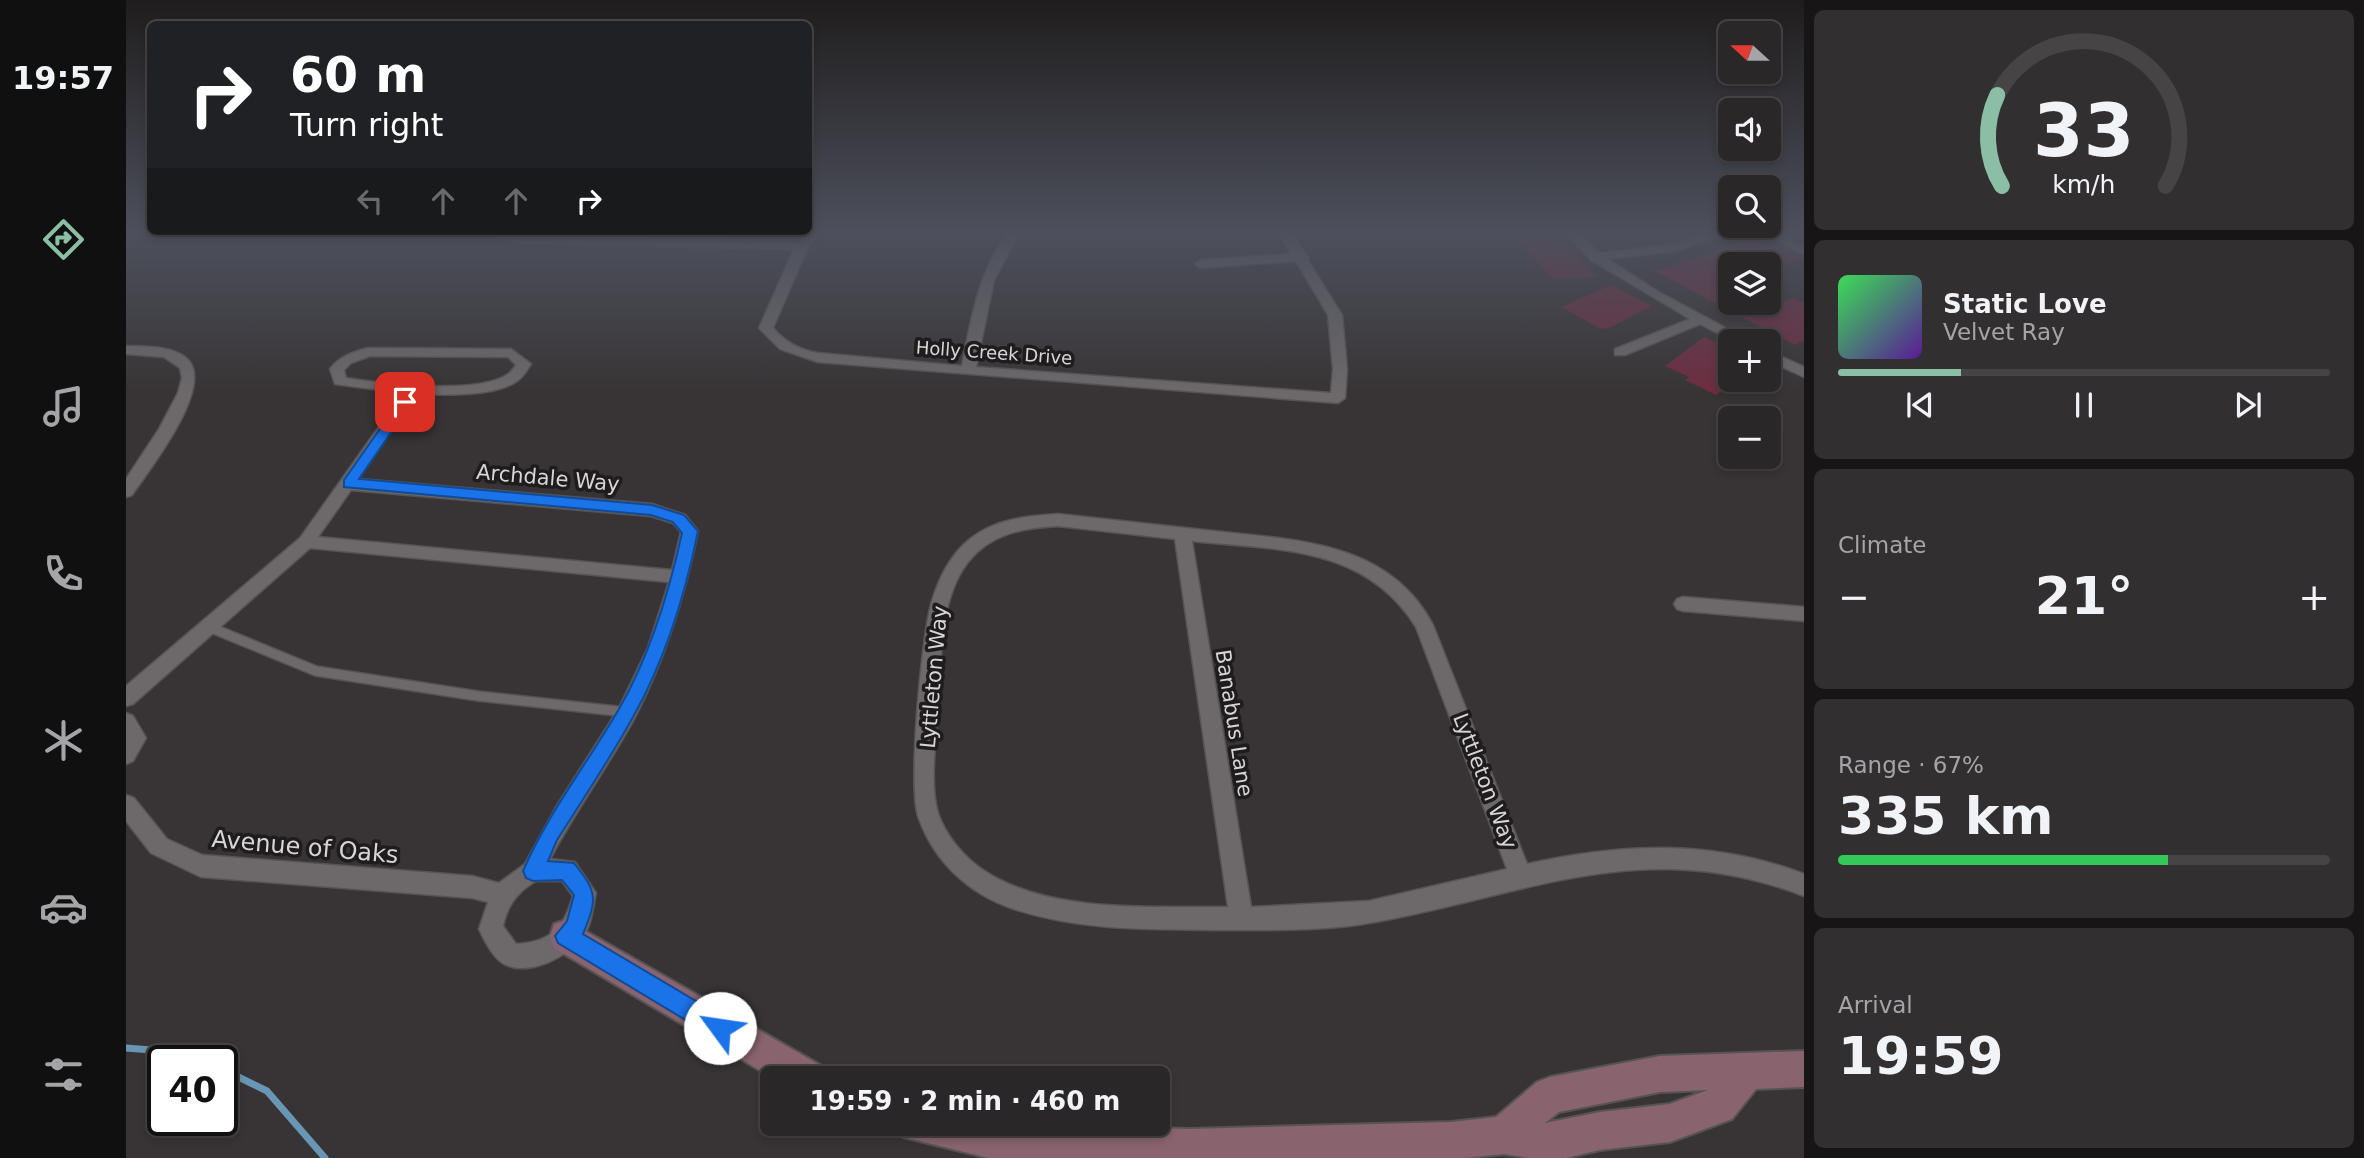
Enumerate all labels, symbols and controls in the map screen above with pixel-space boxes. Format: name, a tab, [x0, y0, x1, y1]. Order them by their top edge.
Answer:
north arrow	[1718, 21, 1782, 84]
map controls	[1718, 21, 1781, 469]
text: 60 m	[290, 47, 426, 104]
icon: right	[175, 49, 266, 140]
text: 19:57	[12, 59, 114, 97]
text: 33	[2033, 88, 2135, 173]
button: sound	[1718, 98, 1781, 161]
text: Turn right	[290, 106, 443, 144]
text: km/h	[2052, 170, 2116, 199]
button: search	[1718, 175, 1781, 238]
icon: left	[351, 182, 389, 220]
icon: ahead	[424, 182, 462, 220]
icon: ahead	[497, 182, 535, 220]
icon: right	[570, 182, 608, 220]
icon: directions	[39, 215, 88, 264]
button: layers	[1718, 252, 1781, 315]
text: Static Love	[1943, 289, 2107, 319]
text: Velvet Ray	[1943, 319, 2065, 345]
button: +	[1718, 329, 1781, 392]
street label: Holly Creek Drive	[915, 337, 1073, 368]
pin	[375, 372, 435, 432]
icon: music	[39, 382, 88, 431]
icon: arrive	[386, 383, 424, 421]
icon: previous	[1901, 386, 1939, 424]
icon: pause	[2065, 386, 2103, 424]
icon: next	[2229, 386, 2267, 424]
button: −	[1718, 406, 1781, 469]
street label: Archdale Way	[475, 460, 621, 496]
text: Climate	[1838, 532, 1927, 558]
icon: phone	[39, 549, 88, 598]
text: 21°	[2035, 566, 2133, 626]
text: −	[1838, 575, 1870, 619]
text: +	[2298, 575, 2330, 619]
street label: Lyttleton Way	[916, 605, 952, 749]
street label: Banabus Lane	[1211, 648, 1257, 798]
street label: Lyttleton Way	[1448, 710, 1522, 852]
icon: climate	[39, 716, 88, 765]
text: Range · 67%	[1838, 752, 1984, 778]
text: 335 km	[1838, 786, 2053, 846]
street label: Avenue of Oaks	[210, 825, 400, 869]
icon: car	[39, 883, 88, 932]
position arrow	[683, 991, 757, 1065]
text: Arrival	[1838, 992, 1913, 1018]
text: 19:59	[1838, 1026, 2004, 1086]
speed limit sign: 40	[147, 1045, 238, 1136]
icon: filters	[39, 1050, 88, 1099]
text: 19:59 · 2 min · 460 m	[810, 1086, 1120, 1116]

